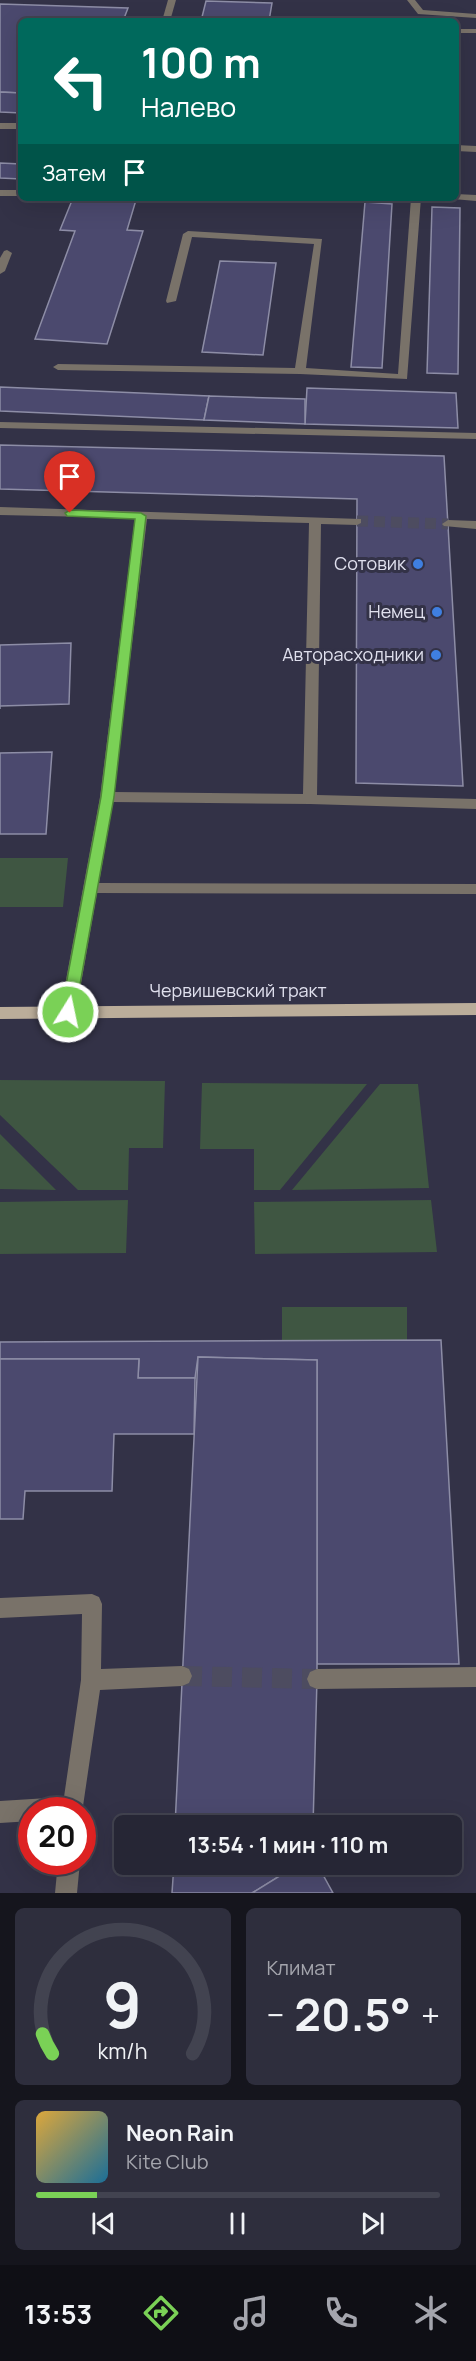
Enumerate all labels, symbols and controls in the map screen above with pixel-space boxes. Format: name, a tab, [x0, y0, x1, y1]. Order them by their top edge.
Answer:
text: 100 m	[141, 33, 261, 91]
icon: left	[42, 42, 120, 120]
text: Налево	[141, 88, 236, 125]
icon: arrive	[118, 156, 151, 189]
text: Затем	[42, 158, 106, 188]
pin	[44, 451, 95, 513]
icon: arrive	[53, 460, 86, 493]
place label: Сотовик	[334, 551, 407, 575]
marker: Сотовик	[411, 557, 425, 571]
place label: Немец	[368, 599, 425, 623]
marker: Немец	[430, 605, 444, 619]
place label: Авторасходники	[282, 642, 424, 666]
marker: Авторасходники	[429, 648, 443, 662]
street label: Червишевский тракт	[149, 978, 327, 1002]
position arrow	[36, 980, 100, 1044]
speed limit sign: 20	[18, 1797, 96, 1875]
text: 13:54 · 1 мин · 110 m	[188, 1830, 388, 1860]
text: Климат	[267, 1954, 336, 1981]
text: 9	[103, 1961, 142, 2047]
text: 20.5°	[294, 1983, 411, 2045]
text: −	[267, 1992, 284, 2037]
text: +	[421, 1992, 440, 2037]
text: km/h	[98, 2036, 148, 2065]
text: Neon Rain	[126, 2118, 234, 2148]
text: Kite Club	[126, 2148, 209, 2175]
icon: previous	[87, 2207, 120, 2240]
icon: pause	[221, 2207, 254, 2240]
icon: next	[356, 2207, 389, 2240]
icon: directions	[140, 2292, 182, 2334]
icon: music	[230, 2292, 272, 2334]
icon: phone	[320, 2292, 362, 2334]
icon: climate	[410, 2292, 452, 2334]
text: 13:53	[24, 2295, 92, 2332]

